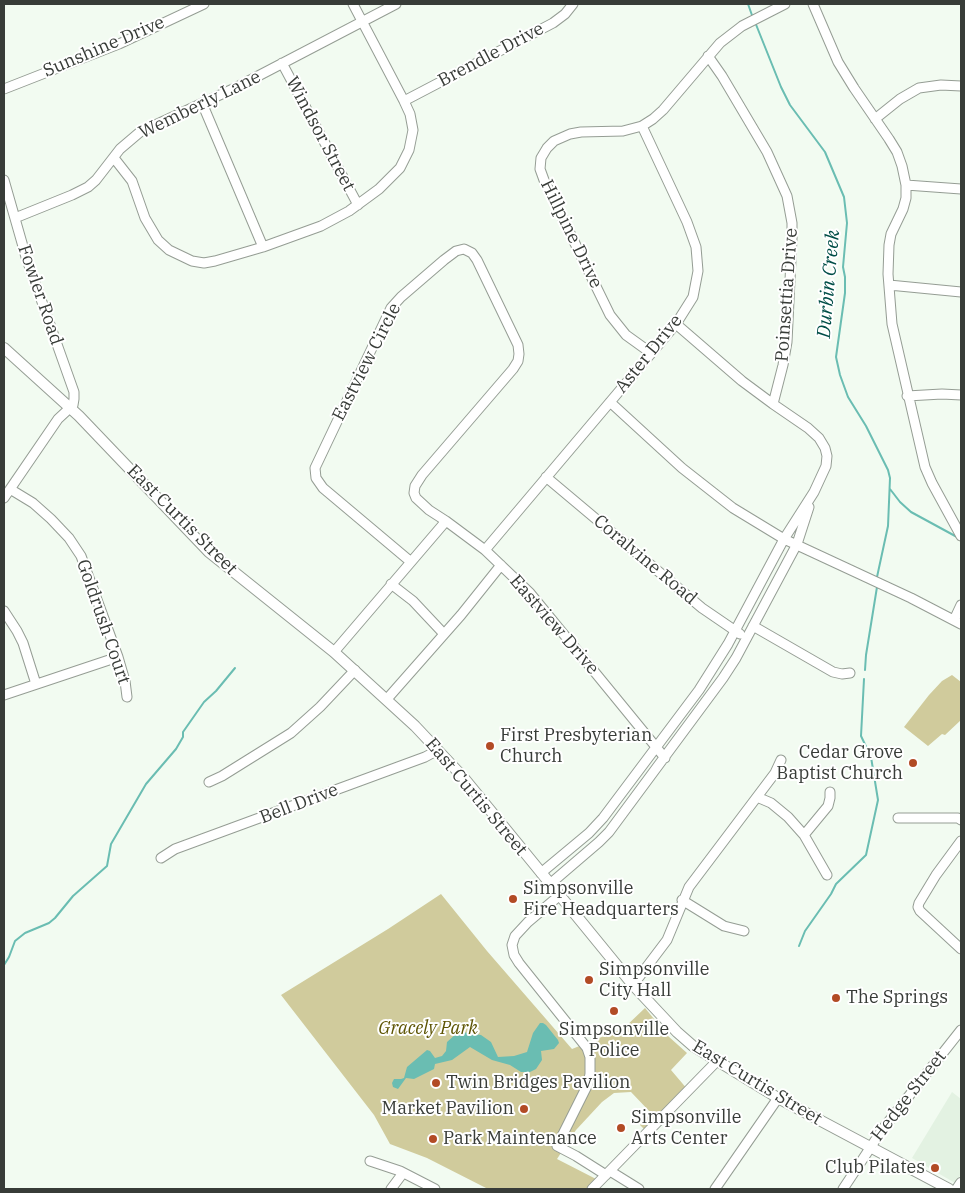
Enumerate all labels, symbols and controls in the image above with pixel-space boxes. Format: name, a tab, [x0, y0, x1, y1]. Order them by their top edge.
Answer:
street label: Sunshine Drive	[40, 12, 168, 82]
street label: Brendle Drive	[434, 18, 548, 92]
street label: Wemberly Lane	[136, 66, 264, 144]
street label: Windsor Street	[281, 73, 359, 195]
street label: Hillpine Drive	[535, 176, 607, 292]
street label: Poinsettia Drive	[772, 227, 802, 363]
water label: Durbin Creek	[813, 229, 845, 339]
street label: Fowler Road	[13, 242, 67, 348]
street label: Eastview Circle	[328, 300, 406, 424]
street label: Aster Drive	[611, 310, 687, 398]
street label: East Curtis Street	[122, 460, 242, 580]
street label: Coralvine Road	[589, 510, 701, 610]
street label: Goldrush Court	[72, 557, 134, 687]
street label: Eastview Drive	[505, 571, 603, 679]
place label: First Presbyterian Church	[500, 725, 652, 768]
street label: East Curtis Street	[420, 734, 532, 860]
marker: First Presbyterian Church	[484, 740, 496, 752]
place label: Cedar Grove Baptist Church	[776, 742, 903, 784]
marker: Cedar Grove Baptist Church	[907, 757, 919, 769]
street label: Bell Drive	[257, 779, 341, 829]
place label: Simpsonville Fire Headquarters	[523, 878, 679, 921]
marker: Simpsonville Fire Headquarters	[507, 893, 519, 905]
place label: Simpsonville City Hall	[599, 959, 709, 1002]
marker: Simpsonville City Hall	[583, 974, 595, 986]
place label: The Springs	[846, 987, 948, 1009]
marker: The Springs	[830, 992, 842, 1004]
marker: Simpsonville Police	[608, 1005, 620, 1017]
park label: Gracely Park	[378, 1018, 478, 1040]
place label: Simpsonville Police	[559, 1019, 669, 1062]
street label: East Curtis Street	[688, 1036, 826, 1130]
street label: Hedge Street	[867, 1046, 951, 1146]
place label: Twin Bridges Pavilion	[446, 1072, 631, 1094]
marker: Twin Bridges Pavilion	[430, 1077, 442, 1089]
place label: Market Pavilion	[382, 1098, 514, 1120]
marker: Market Pavilion	[518, 1103, 530, 1115]
place label: Simpsonville Arts Center	[631, 1107, 741, 1150]
marker: Simpsonville Arts Center	[615, 1122, 627, 1134]
place label: Park Maintenance	[443, 1128, 597, 1150]
marker: Park Maintenance	[427, 1133, 439, 1145]
place label: Club Pilates	[825, 1157, 925, 1179]
marker: Club Pilates	[929, 1162, 941, 1174]

